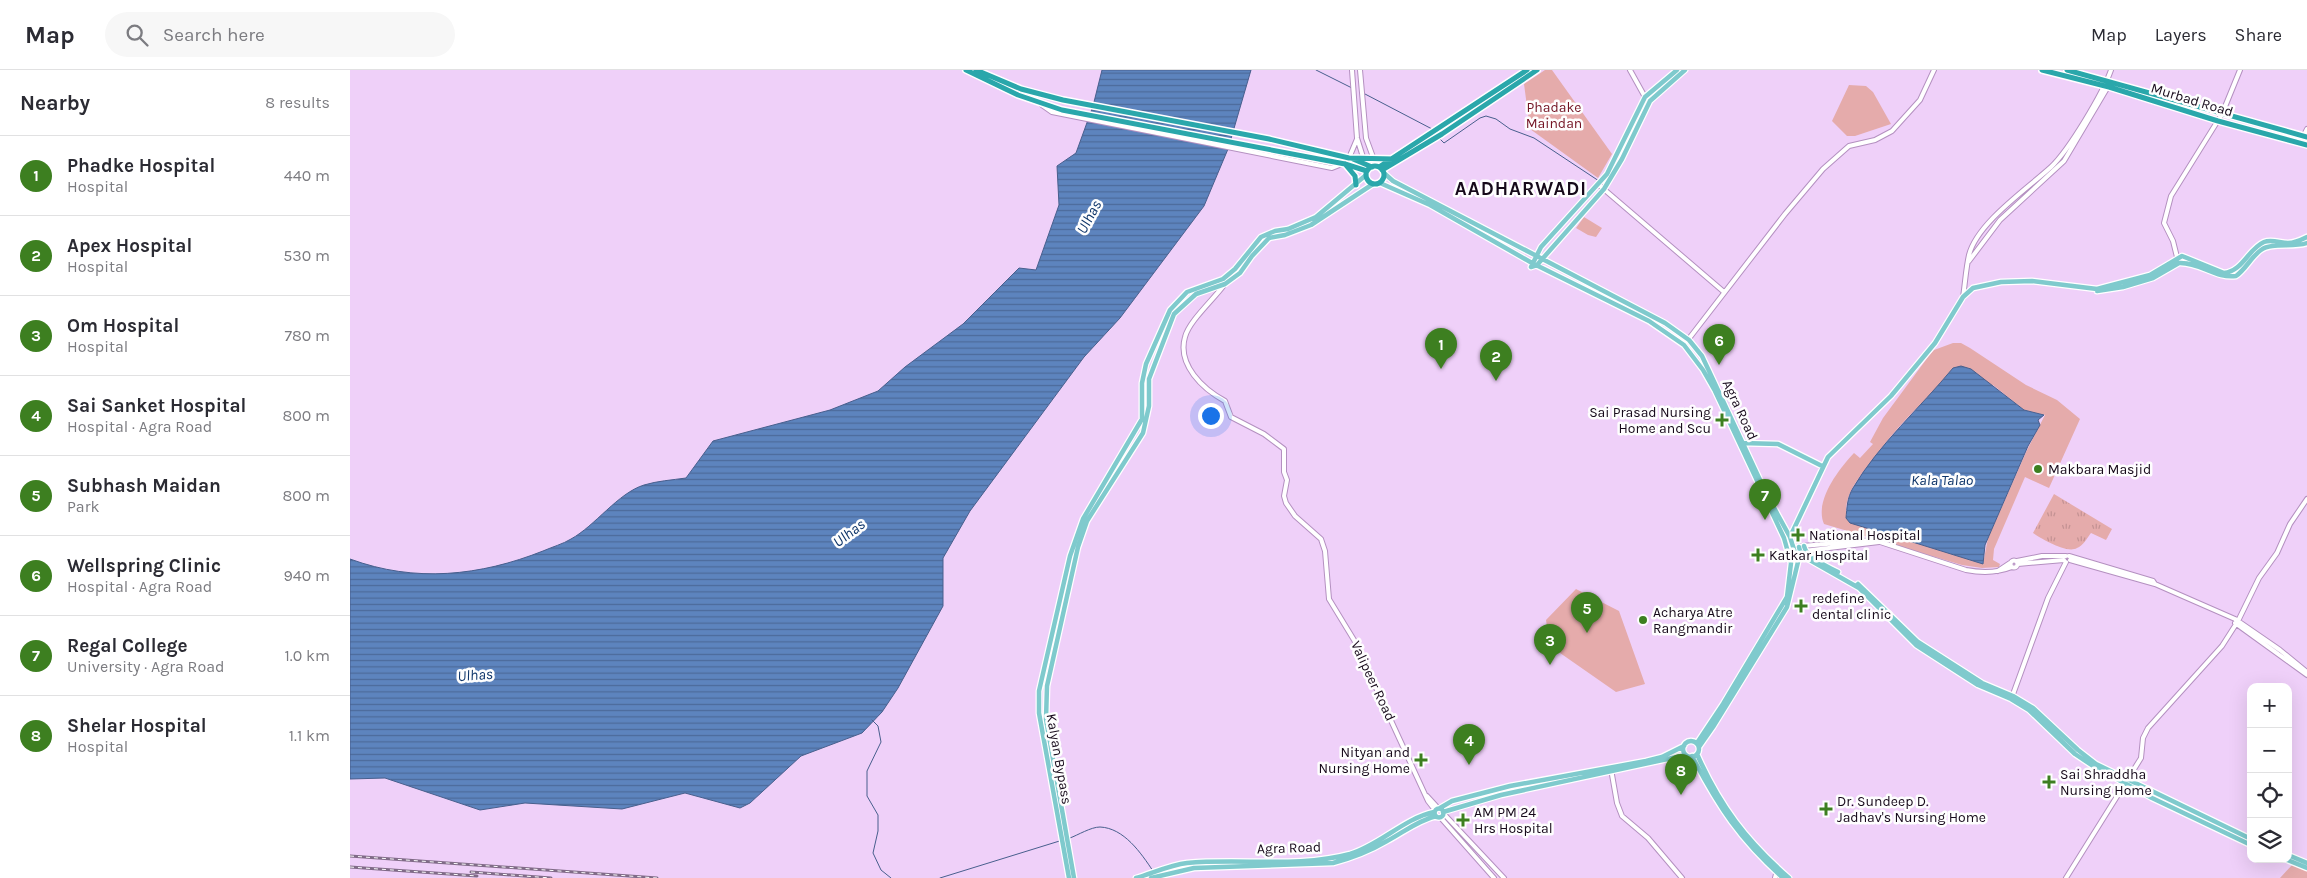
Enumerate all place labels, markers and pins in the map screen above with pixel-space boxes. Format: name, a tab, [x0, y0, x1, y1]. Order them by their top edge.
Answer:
pin: 6	[1703, 324, 1735, 365]
pin: 1	[1425, 328, 1457, 369]
pin: 2	[1480, 340, 1512, 381]
place label: Sai Prasad Nursing Home and Scu	[1589, 404, 1711, 437]
marker: Sai Prasad Nursing Home and Scu	[1715, 413, 1729, 427]
place label: Makbara Masjid	[2048, 461, 2151, 478]
marker: Makbara Masjid	[2032, 463, 2044, 475]
pin: 7	[1749, 479, 1781, 520]
place label: National Hospital	[1809, 527, 1920, 544]
marker: National Hospital	[1791, 528, 1805, 542]
place label: Katkar Hospital	[1769, 547, 1868, 564]
marker: Katkar Hospital	[1751, 548, 1765, 562]
place label: redefine dental clinic	[1812, 590, 1891, 623]
pin: 5	[1571, 592, 1603, 633]
marker: redefine dental clinic	[1794, 599, 1808, 613]
place label: Acharya Atre Rangmandir	[1653, 604, 1733, 637]
marker: Acharya Atre Rangmandir	[1637, 614, 1649, 626]
pin: 3	[1534, 624, 1566, 665]
pin: 4	[1453, 724, 1485, 765]
place label: Nityan and Nursing Home	[1318, 744, 1410, 777]
marker: Nityan and Nursing Home	[1414, 753, 1428, 767]
pin: 8	[1665, 754, 1697, 795]
place label: Sai Shraddha Nursing Home	[2060, 766, 2152, 799]
marker: Sai Shraddha Nursing Home	[2042, 775, 2056, 789]
place label: Dr. Sundeep D. Jadhav's Nursing Home	[1837, 793, 1986, 826]
marker: Dr. Sundeep D. Jadhav's Nursing Home	[1819, 802, 1833, 816]
place label: AM PM 24 Hrs Hospital	[1474, 804, 1553, 837]
marker: AM PM 24 Hrs Hospital	[1456, 813, 1470, 827]

